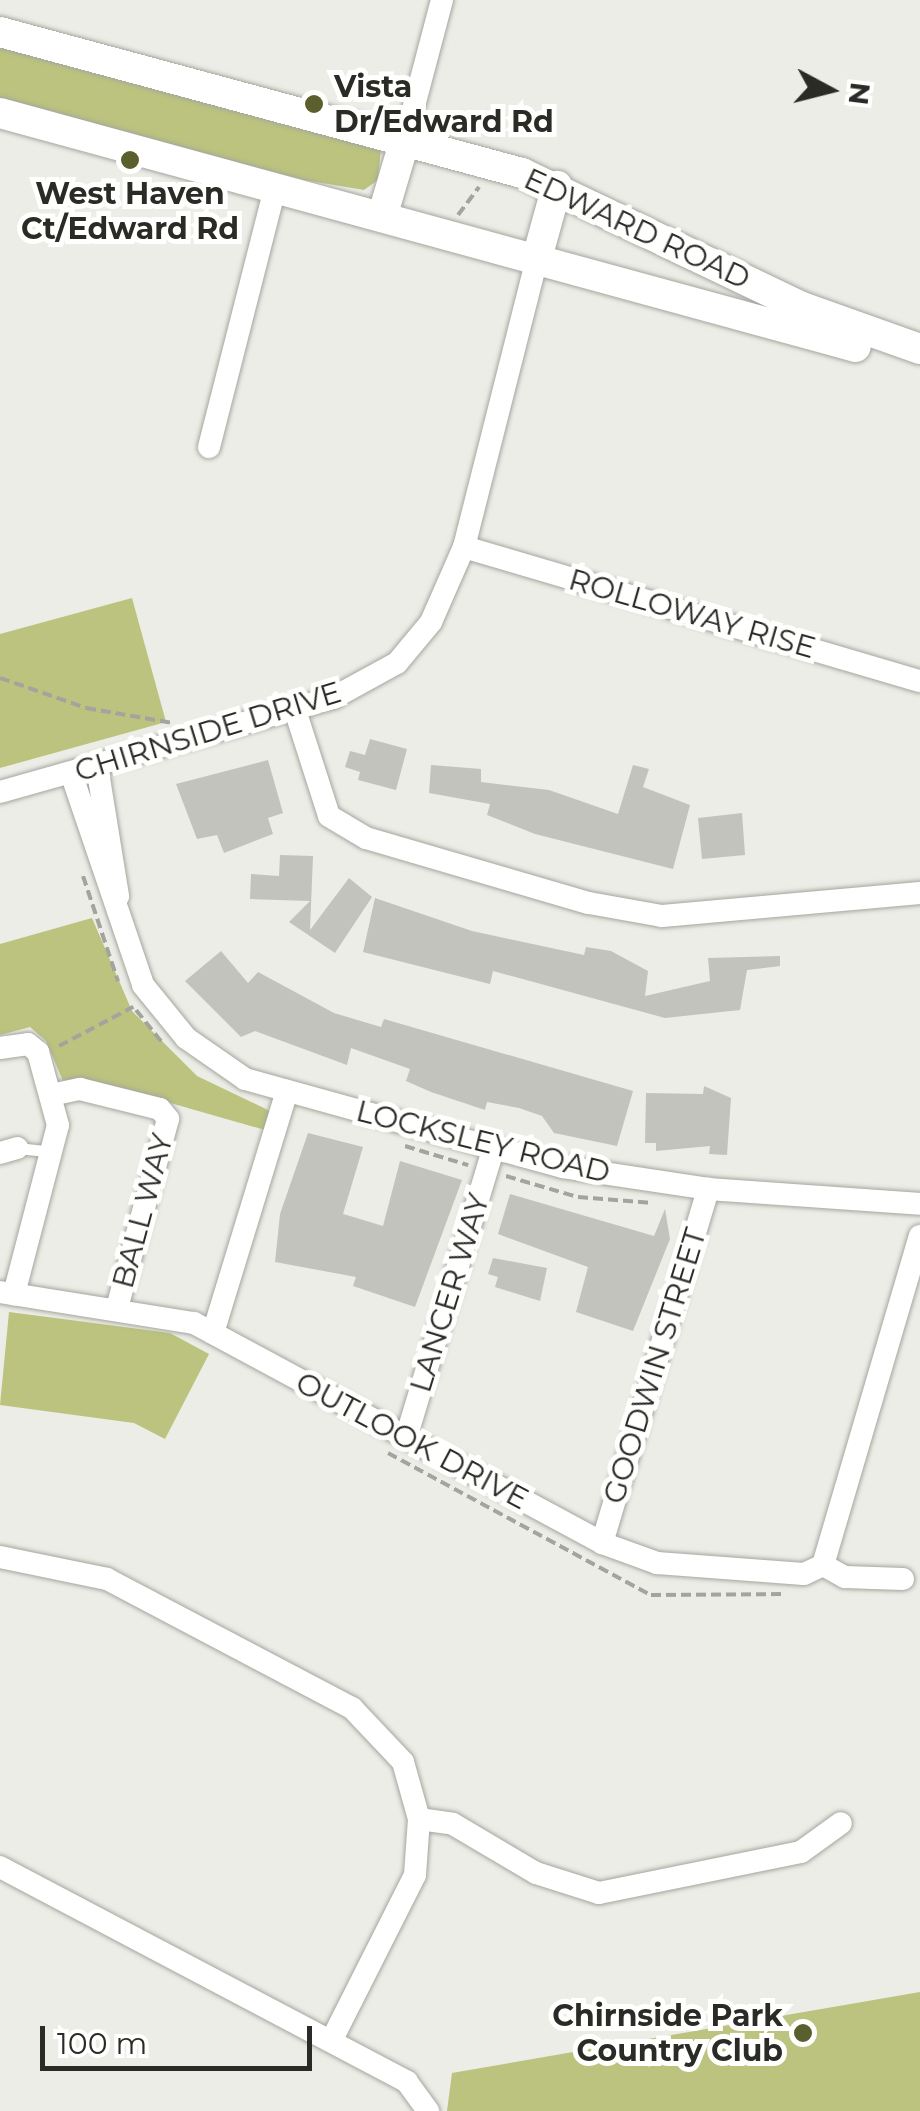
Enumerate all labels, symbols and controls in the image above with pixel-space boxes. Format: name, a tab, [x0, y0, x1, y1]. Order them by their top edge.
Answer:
north arrow	[780, 40, 880, 140]
place label: Vista Dr/Edward Rd	[334, 69, 554, 140]
text: N	[842, 80, 878, 107]
marker: Vista Dr/Edward Rd	[303, 93, 325, 115]
marker: West Haven Ct/Edward Rd	[119, 149, 141, 171]
street label: EDWARD ROAD	[518, 161, 756, 297]
place label: West Haven Ct/Edward Rd	[21, 176, 239, 246]
street label: ROLLOWAY RISE	[565, 562, 819, 666]
street label: CHIRNSIDE DRIVE	[70, 674, 346, 790]
street label: LOCKSLEY ROAD	[352, 1093, 614, 1191]
street label: BALL WAY	[105, 1130, 181, 1292]
street label: LANCER WAY	[403, 1189, 497, 1397]
street label: GOODWIN STREET	[596, 1224, 714, 1508]
street label: OUTLOOK DRIVE	[290, 1365, 534, 1517]
place label: Chirnside Park Country Club	[552, 1998, 783, 2068]
scale bar	[45, 2006, 318, 2068]
marker: Chirnside Park Country Club	[792, 2022, 814, 2044]
text: 100 m	[57, 2025, 147, 2062]

